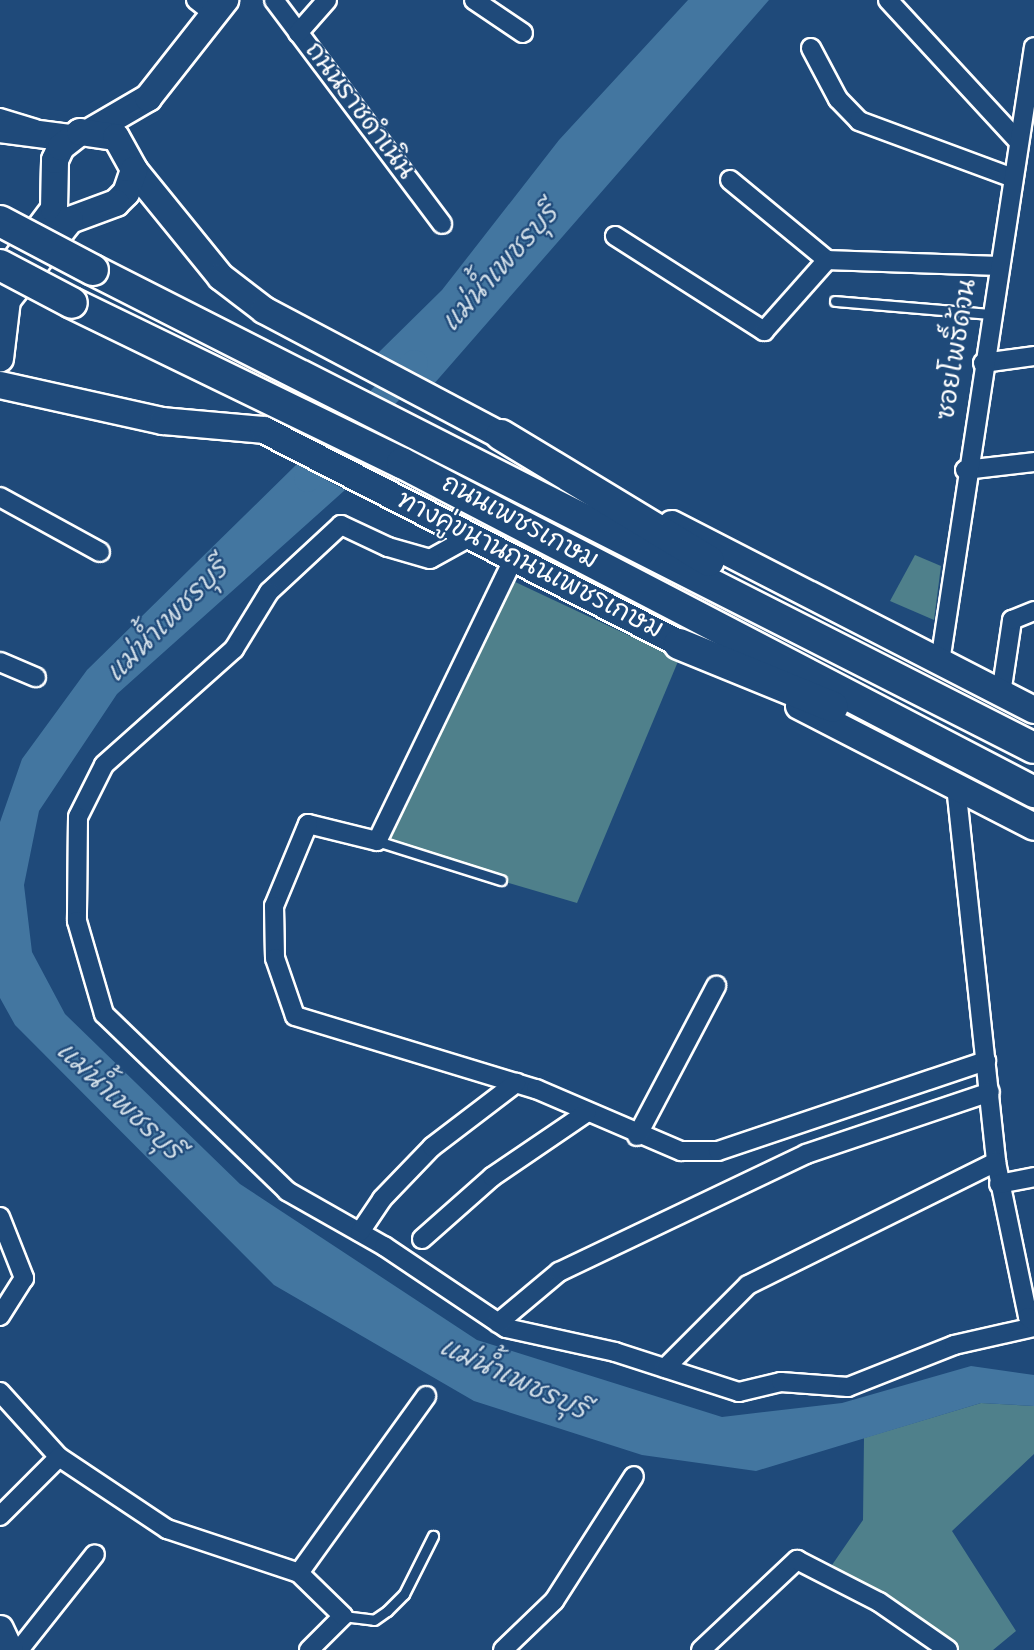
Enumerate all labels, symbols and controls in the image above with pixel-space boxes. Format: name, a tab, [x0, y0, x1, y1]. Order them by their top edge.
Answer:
street label: ถนนราชดำเนิน	[296, 37, 420, 187]
water label: แม่น้ำเพชรบุรี	[436, 199, 566, 339]
street label: ซอยโพธิ์ด้วน	[932, 277, 986, 423]
street label: ถนนเพชรเกษม	[435, 470, 603, 578]
street label: ทางคู่ขนานถนนเพชรเกษม	[391, 486, 667, 648]
water label: แม่น้ำเพชรบุรี	[100, 554, 236, 690]
water label: แม่น้ำเพชรบุรี	[49, 1036, 187, 1168]
water label: แม่น้ำเพชรบุรี	[434, 1332, 592, 1428]

